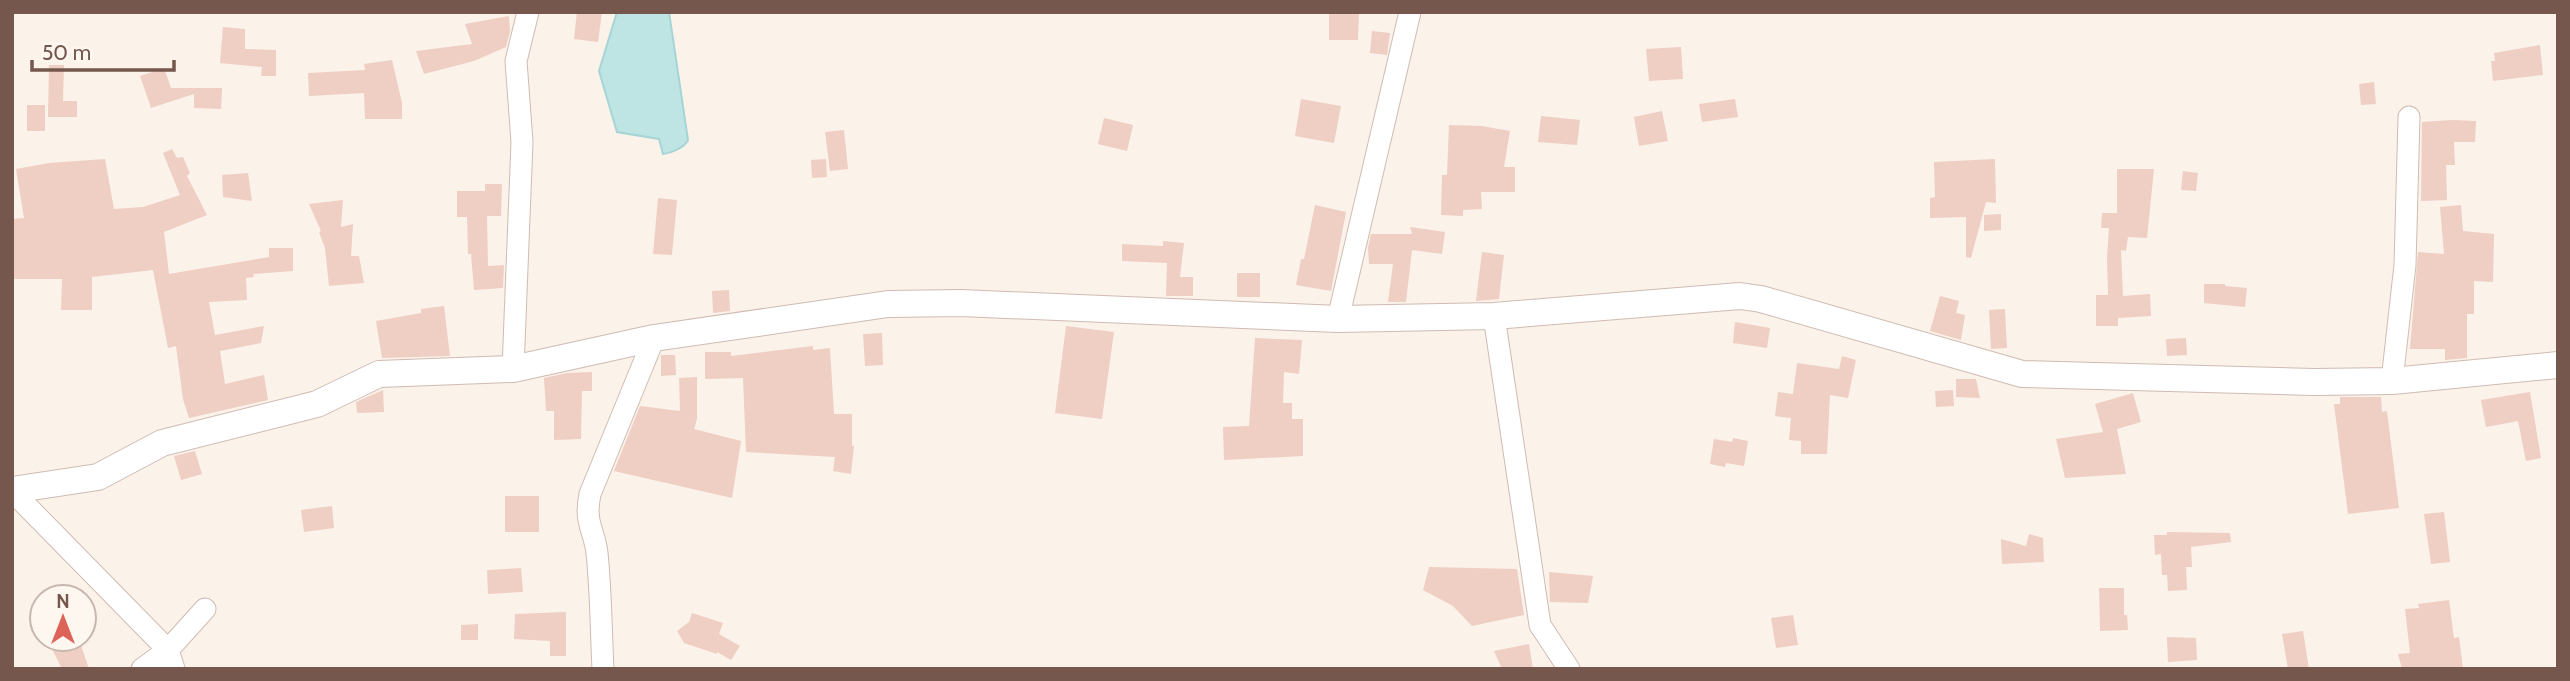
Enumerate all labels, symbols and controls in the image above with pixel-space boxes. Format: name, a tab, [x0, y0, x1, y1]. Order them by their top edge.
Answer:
scale bar	[32, 28, 173, 72]
text: 50 m	[42, 40, 91, 65]
north arrow	[28, 583, 98, 653]
text: N	[56, 590, 70, 613]

